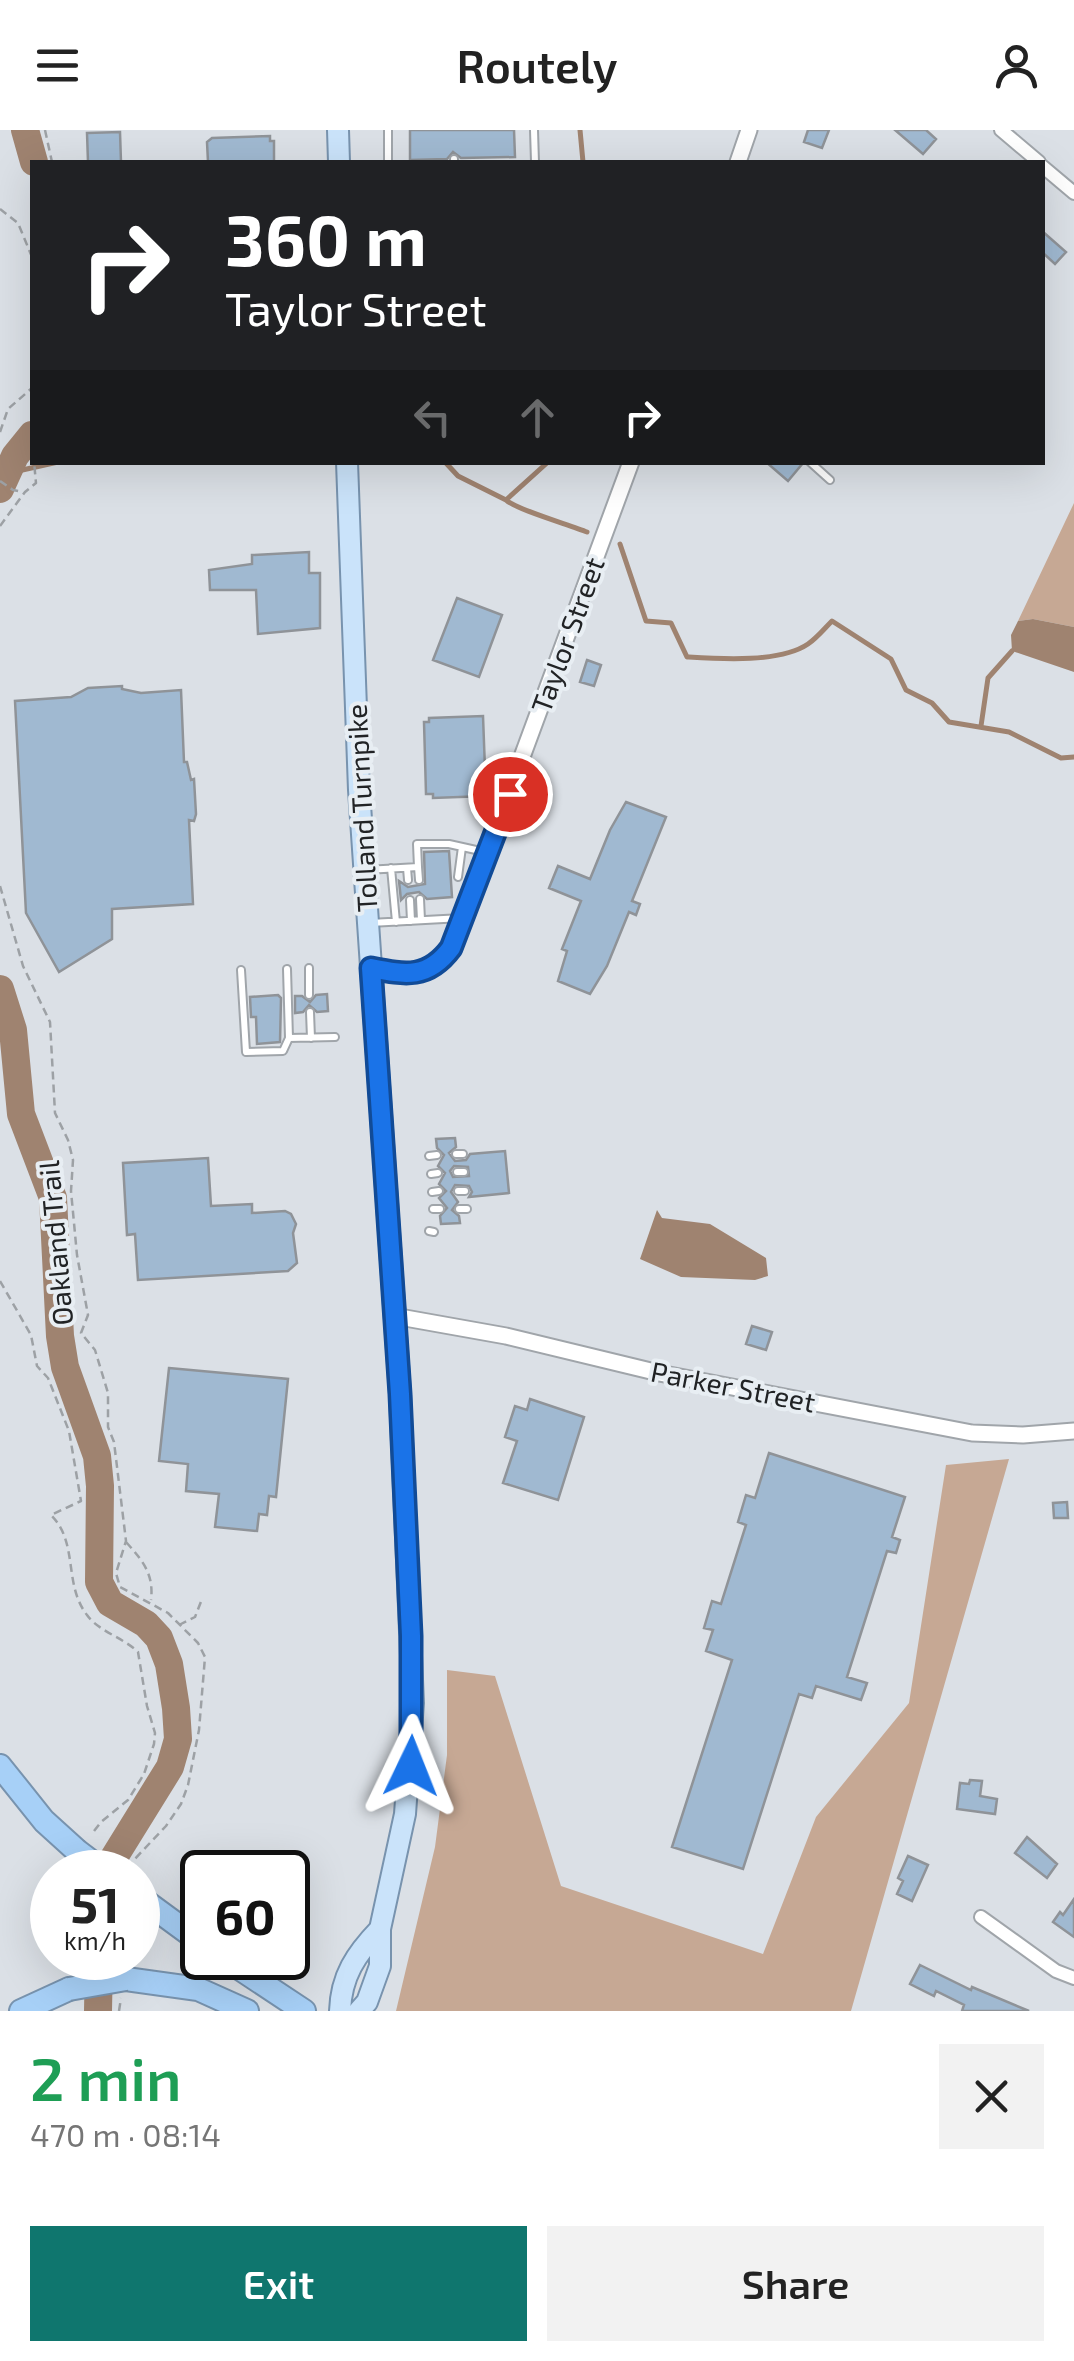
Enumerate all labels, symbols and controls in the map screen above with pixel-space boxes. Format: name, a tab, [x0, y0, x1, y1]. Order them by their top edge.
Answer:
icon: menu	[30, 38, 85, 93]
text: Routely	[456, 38, 618, 92]
icon: person	[989, 38, 1044, 93]
text: 360 m	[225, 196, 427, 280]
icon: right	[60, 200, 190, 330]
text: Taylor Street	[225, 281, 487, 335]
icon: left	[405, 390, 460, 445]
icon: ahead	[510, 390, 565, 445]
icon: right	[615, 390, 670, 445]
street label: Taylor Street	[523, 552, 611, 717]
street label: Tolland Turnpike	[339, 703, 383, 913]
pin	[468, 752, 553, 837]
icon: arrive	[483, 767, 538, 822]
street label: Oakland Trail	[31, 1159, 79, 1327]
street label: Parker Street	[648, 1353, 818, 1419]
position arrow	[359, 1714, 463, 1818]
speed limit sign: 60	[180, 1850, 310, 1980]
text: 51	[70, 1873, 120, 1933]
text: km/h	[64, 1925, 126, 1955]
text: 2 min	[30, 2041, 182, 2113]
button: close	[939, 2044, 1044, 2149]
text: 470 m · 08:14	[30, 2115, 221, 2153]
button: Exit	[30, 2226, 527, 2341]
button: Share	[547, 2226, 1044, 2341]

